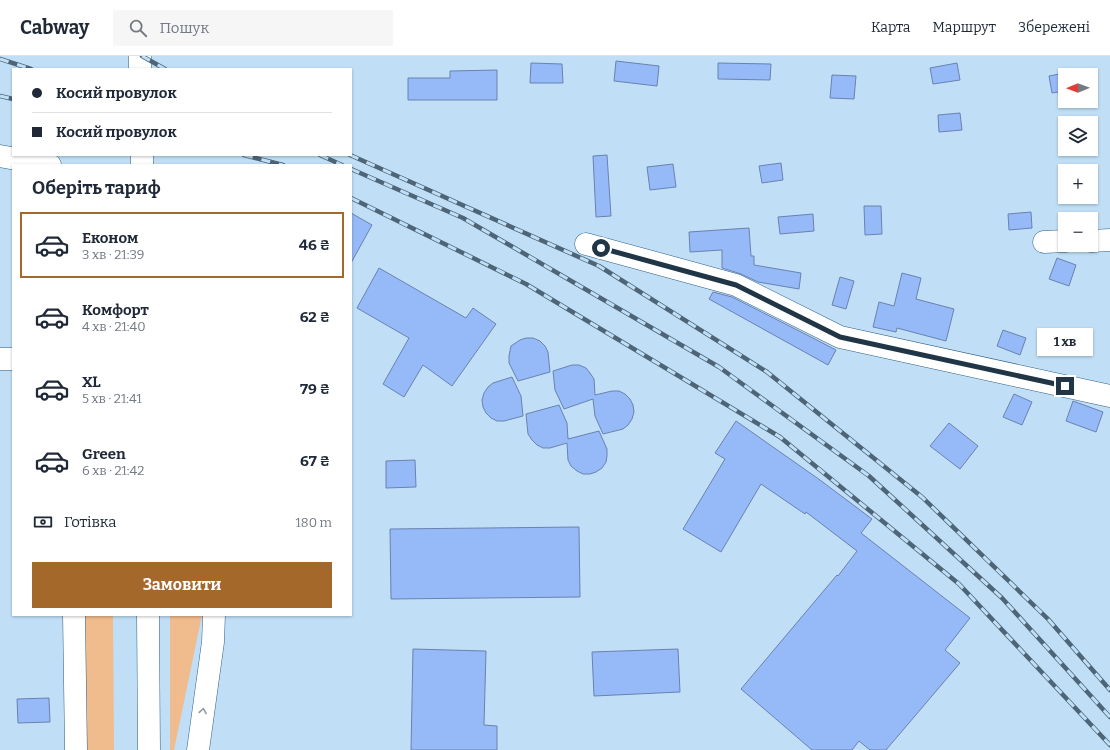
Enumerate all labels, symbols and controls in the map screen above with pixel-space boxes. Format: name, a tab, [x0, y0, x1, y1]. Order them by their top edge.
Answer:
search box	[113, 10, 393, 46]
text: Cabway	[20, 16, 89, 39]
icon: search	[127, 17, 149, 39]
text: Пошук	[159, 19, 209, 37]
text: Карта	[871, 19, 911, 36]
text: Маршрут	[933, 19, 996, 36]
text: Збережені	[1018, 19, 1090, 36]
north arrow	[1058, 68, 1098, 108]
map controls	[1058, 68, 1098, 252]
text: Косий провулок	[56, 84, 177, 102]
button: layers	[1058, 116, 1098, 156]
text: Косий провулок	[56, 123, 177, 141]
button: +	[1058, 164, 1098, 204]
text: Оберіть тариф	[32, 177, 161, 199]
button: −	[1058, 212, 1098, 252]
icon: car	[34, 227, 70, 263]
text: Економ	[82, 229, 138, 247]
text: 46 ₴	[299, 236, 330, 254]
route start	[592, 239, 610, 257]
text: 3 хв · 21:39	[82, 247, 144, 262]
icon: car	[34, 299, 70, 335]
text: Комфорт	[82, 301, 149, 319]
text: 62 ₴	[300, 308, 330, 326]
text: 4 хв · 21:40	[82, 319, 145, 334]
callout: 1 хв	[1037, 328, 1093, 356]
text: 1 хв	[1054, 334, 1076, 349]
icon: car	[34, 371, 70, 407]
text: XL	[82, 373, 101, 391]
route end	[1056, 377, 1074, 395]
text: 79 ₴	[300, 380, 330, 398]
text: 5 хв · 21:41	[82, 391, 142, 406]
icon: car	[34, 443, 70, 479]
text: Green	[82, 445, 126, 463]
text: 67 ₴	[300, 452, 330, 470]
text: 6 хв · 21:42	[82, 463, 144, 478]
icon: cash	[32, 511, 54, 533]
text: Готівка	[64, 513, 116, 531]
text: 180 m	[296, 515, 332, 530]
button: Замовити	[32, 562, 332, 608]
one-way arrow	[199, 708, 207, 715]

